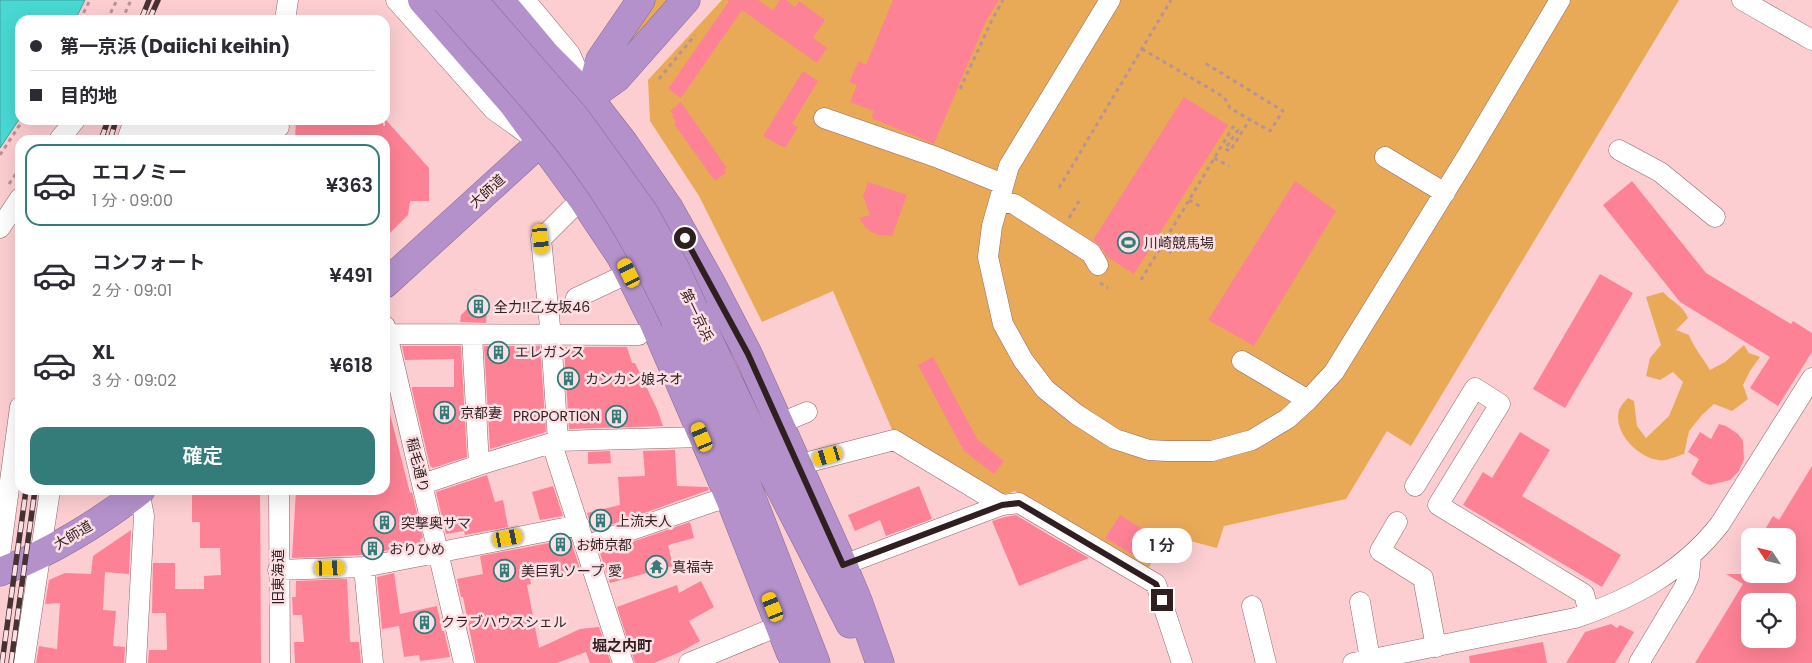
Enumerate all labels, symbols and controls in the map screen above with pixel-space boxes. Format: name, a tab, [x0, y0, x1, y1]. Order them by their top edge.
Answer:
text: 第一京浜 (Daiichi keihin)	[60, 33, 290, 60]
text: 目的地	[60, 82, 117, 109]
text: エコノミー	[92, 159, 187, 186]
icon: car	[32, 163, 77, 208]
street label: 大師道	[465, 170, 509, 212]
text: ¥363	[326, 172, 373, 199]
text: 1 分 · 09:00	[92, 189, 173, 212]
car	[531, 223, 550, 255]
route start	[674, 227, 696, 249]
sports icon: 川崎競馬場	[1116, 231, 1140, 255]
place label: 川崎競馬場	[1144, 233, 1214, 253]
text: コンフォート	[92, 249, 205, 276]
icon: car	[32, 253, 77, 298]
car	[615, 256, 642, 290]
text: ¥491	[330, 262, 373, 289]
text: 2 分 · 09:01	[92, 279, 172, 302]
street label: 第一京浜	[676, 285, 718, 345]
building icon: 全力!!乙女坂46	[466, 295, 490, 319]
place label: 全力!!乙女坂46	[494, 297, 590, 317]
text: XL	[92, 339, 115, 366]
building icon: エレガンス	[487, 340, 511, 364]
place label: エレガンス	[515, 342, 585, 362]
icon: car	[32, 343, 77, 388]
text: ¥618	[330, 352, 373, 379]
building icon: カンカン娘ネオ	[557, 367, 581, 391]
text: 3 分 · 09:02	[92, 369, 176, 392]
place label: カンカン娘ネオ	[585, 369, 683, 389]
building icon: 京都妻	[432, 401, 456, 425]
place label: 京都妻	[460, 403, 502, 423]
building icon: PROPORTION	[604, 404, 628, 428]
place label: PROPORTION	[513, 406, 600, 426]
car	[689, 420, 714, 454]
button: 確定	[30, 427, 375, 485]
street label: 稲毛通り	[402, 435, 434, 495]
car	[811, 444, 844, 468]
building icon: 上流夫人	[588, 509, 612, 533]
building icon: 突撃奥サマ	[373, 511, 397, 535]
place label: 上流夫人	[616, 511, 672, 531]
place label: 突撃奥サマ	[401, 513, 471, 533]
street label: 大師道	[50, 516, 96, 554]
car	[491, 528, 524, 548]
callout: 1 分	[1132, 528, 1192, 562]
north arrow	[1741, 528, 1796, 582]
map controls	[1741, 528, 1796, 648]
building icon: お姉京都	[548, 533, 572, 557]
text: 1 分	[1149, 534, 1175, 557]
place label: お姉京都	[576, 535, 632, 555]
building icon: おりひめ	[361, 537, 385, 561]
place label: おりひめ	[389, 539, 445, 559]
street label: 旧東海道	[268, 549, 288, 605]
temple icon: 真福寺	[644, 555, 668, 579]
place label: 真福寺	[672, 557, 714, 577]
building icon: 美巨乳ソープ 愛	[493, 559, 517, 583]
car	[314, 560, 345, 576]
place label: 美巨乳ソープ 愛	[521, 561, 622, 581]
route end	[1151, 589, 1173, 611]
car	[760, 590, 785, 624]
button: locate	[1741, 593, 1796, 648]
building icon: クラブハウスシェル	[413, 610, 437, 634]
place label: クラブハウスシェル	[441, 612, 567, 632]
district label: 堀之内町	[592, 635, 652, 656]

